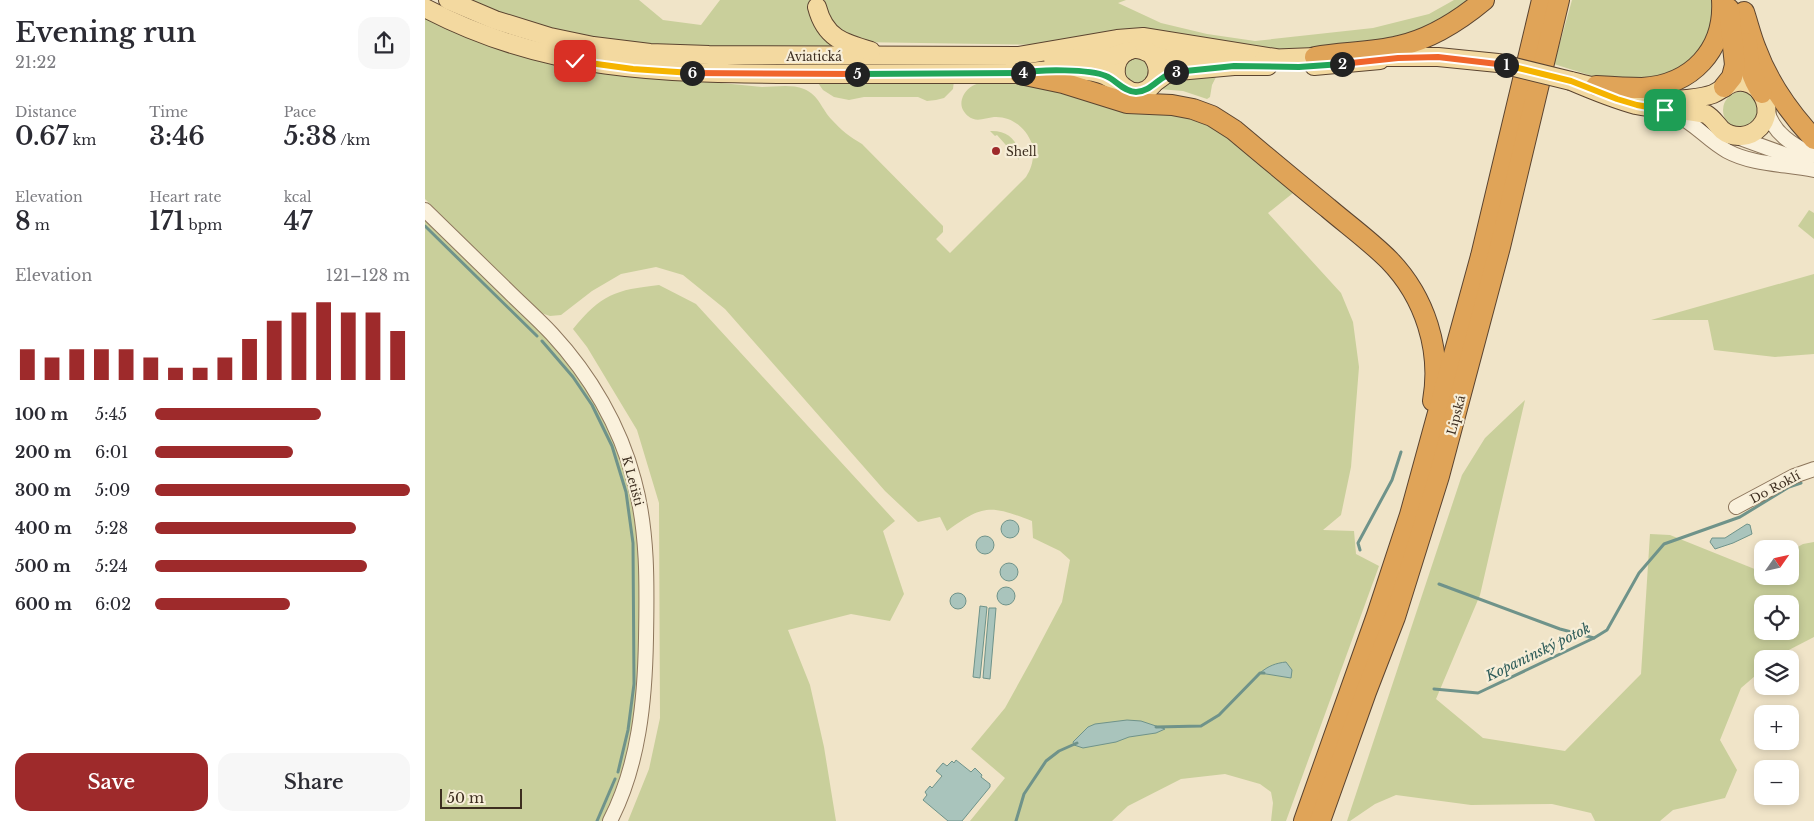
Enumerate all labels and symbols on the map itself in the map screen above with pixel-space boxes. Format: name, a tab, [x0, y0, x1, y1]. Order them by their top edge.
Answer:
pin	[554, 40, 596, 82]
street label: Aviatická	[785, 49, 842, 64]
pin: 2	[1329, 52, 1355, 76]
pin: 1	[1493, 52, 1519, 78]
pin: 6	[679, 60, 705, 86]
pin: 4	[1011, 60, 1035, 86]
pin: 3	[1163, 60, 1189, 84]
pin: 5	[845, 62, 869, 86]
pin	[1644, 89, 1686, 131]
place label: Shell	[1006, 144, 1037, 159]
marker: Shell	[990, 145, 1002, 157]
street label: Lipská	[1444, 393, 1469, 436]
street label: K Letišti	[619, 455, 647, 507]
street label: Do Roklí	[1747, 467, 1803, 506]
north arrow	[1754, 540, 1799, 585]
water label: Kopaninský potok	[1482, 619, 1593, 686]
scale bar	[440, 786, 523, 809]

